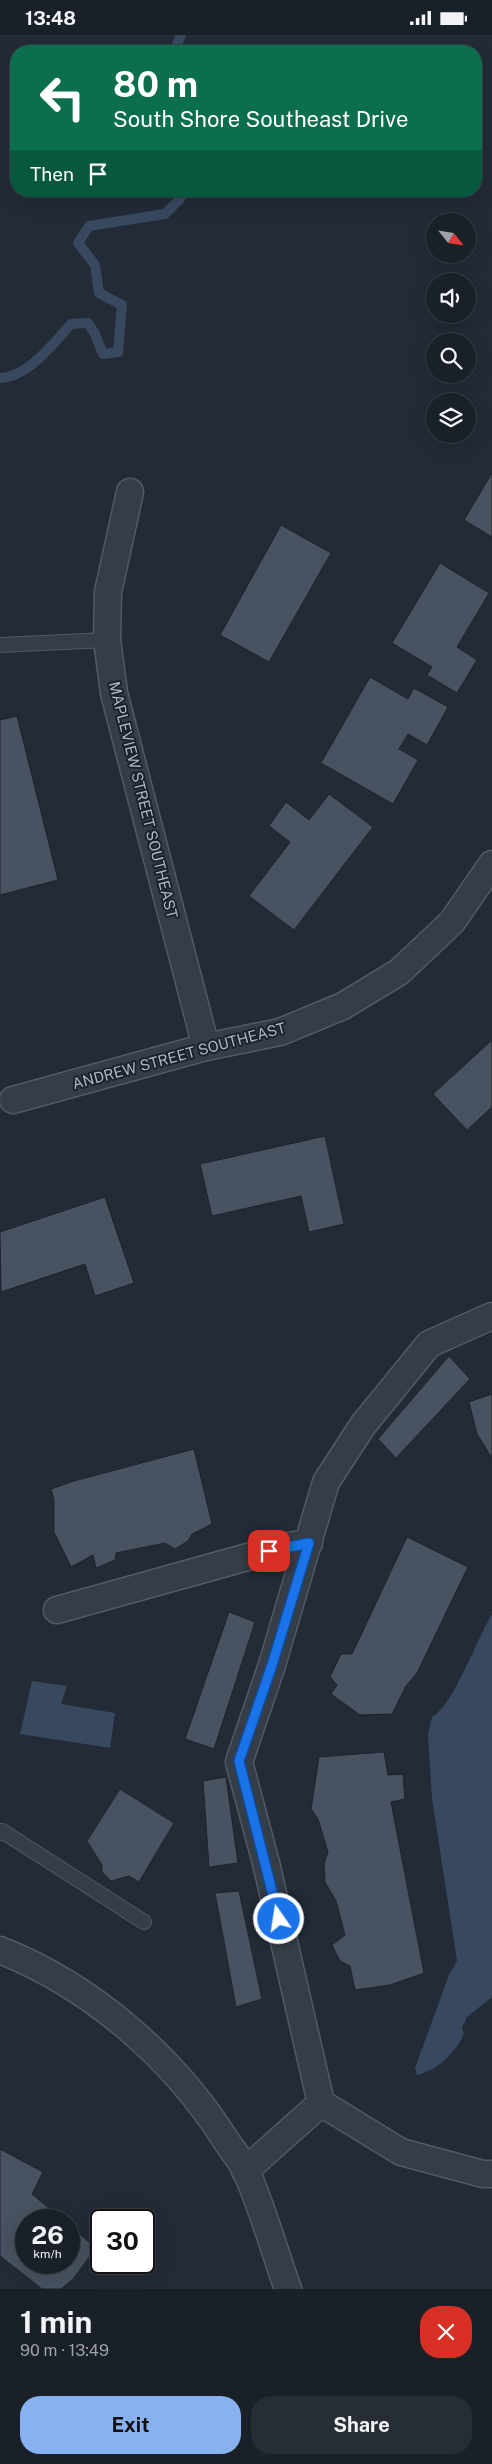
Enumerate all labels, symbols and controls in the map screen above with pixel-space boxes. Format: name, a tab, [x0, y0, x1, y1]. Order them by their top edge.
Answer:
text: 13:48	[25, 7, 76, 29]
text: 80 m	[113, 64, 198, 105]
icon: left	[30, 65, 95, 130]
text: South Shore Southeast Drive	[113, 106, 408, 132]
icon: arrive	[84, 160, 112, 188]
text: Then	[30, 163, 74, 185]
north arrow	[426, 213, 476, 263]
map controls	[426, 213, 476, 443]
button: sound	[426, 273, 476, 323]
button: search	[426, 333, 476, 383]
button: layers	[426, 393, 476, 443]
street label: MAPLEVIEW STREET SOUTHEAST	[106, 680, 181, 920]
street label: ANDREW STREET SOUTHEAST	[70, 1019, 287, 1092]
pin	[248, 1530, 290, 1572]
icon: arrive	[255, 1537, 283, 1565]
position arrow	[252, 1892, 304, 1944]
speed limit sign: 30	[90, 2209, 155, 2274]
text: 26	[31, 2220, 64, 2250]
text: km/h	[33, 2247, 62, 2261]
text: 1 min	[20, 2304, 92, 2340]
button: close	[420, 2306, 472, 2358]
text: 90 m · 13:49	[20, 2341, 109, 2360]
button: Exit	[20, 2396, 241, 2454]
button: Share	[251, 2396, 472, 2454]

